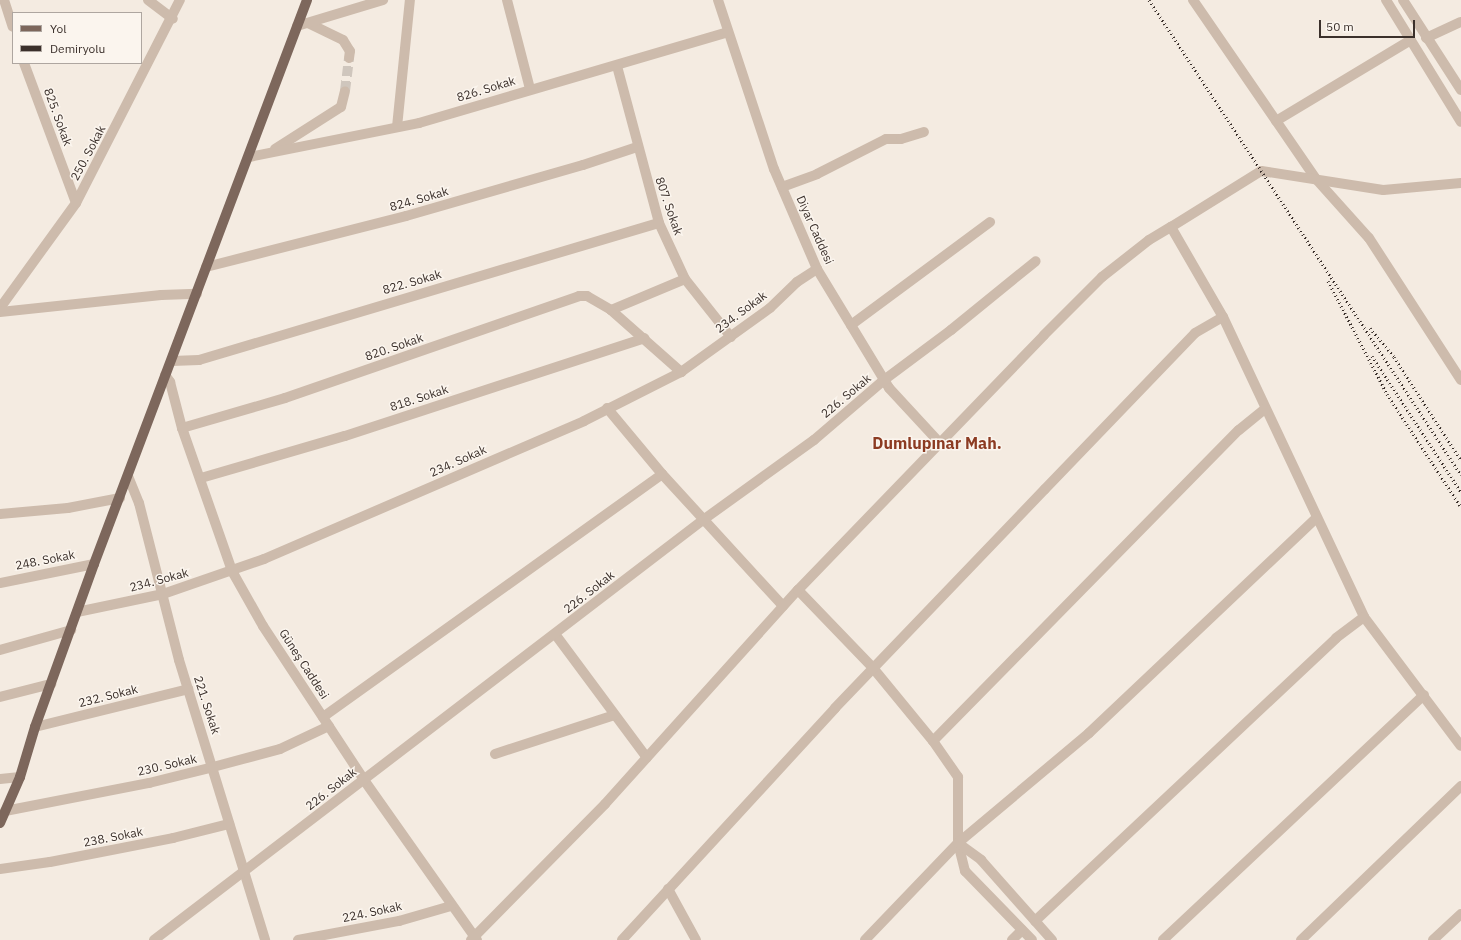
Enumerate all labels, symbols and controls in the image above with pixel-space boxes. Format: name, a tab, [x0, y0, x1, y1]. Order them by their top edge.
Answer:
legend	[12, 12, 142, 64]
scale bar	[1321, 12, 1417, 38]
text: 50 m	[1326, 19, 1354, 34]
text: Yol	[50, 21, 67, 36]
text: Demiryolu	[50, 41, 105, 56]
street label: 826. Sokak	[455, 73, 517, 105]
street label: 825. Sokak	[41, 86, 75, 148]
street label: 250. Sokak	[67, 123, 109, 183]
street label: 807. Sokak	[652, 175, 686, 237]
street label: 824. Sokak	[388, 184, 450, 214]
street label: Diyar Caddesi	[793, 193, 837, 267]
street label: 822. Sokak	[381, 267, 443, 297]
street label: 234. Sokak	[713, 288, 769, 336]
street label: 820. Sokak	[363, 330, 425, 364]
street label: 226. Sokak	[818, 371, 874, 421]
street label: 818. Sokak	[388, 382, 450, 414]
district label: Dumlupınar Mah.	[872, 433, 1002, 453]
street label: 234. Sokak	[427, 442, 489, 480]
street label: 248. Sokak	[14, 547, 76, 573]
street label: 234. Sokak	[128, 565, 190, 595]
street label: 226. Sokak	[561, 568, 617, 616]
street label: Güneş Caddesi	[276, 626, 332, 702]
street label: 221. Sokak	[191, 674, 223, 736]
street label: 232. Sokak	[77, 682, 139, 710]
street label: 230. Sokak	[136, 751, 198, 779]
street label: 226. Sokak	[303, 765, 359, 813]
street label: 238. Sokak	[82, 824, 144, 850]
street label: 224. Sokak	[341, 899, 403, 925]

